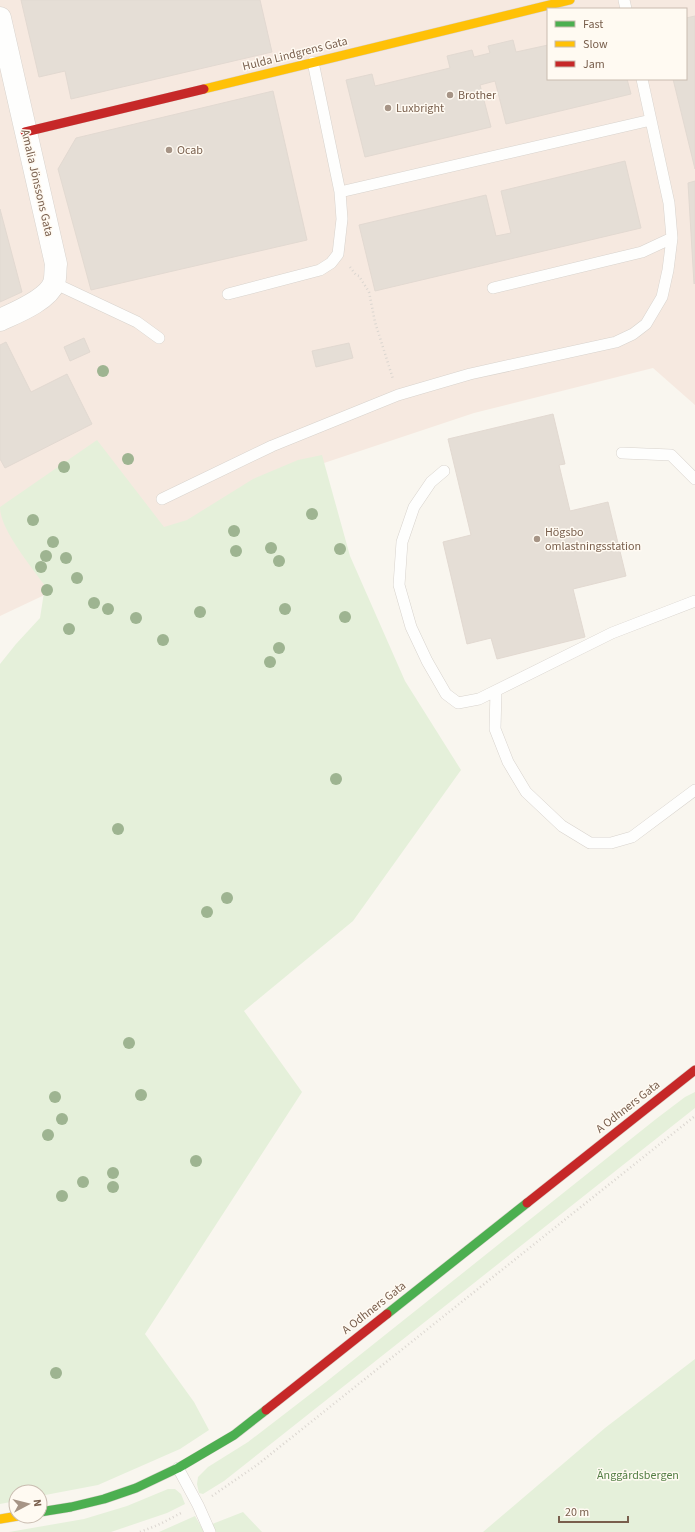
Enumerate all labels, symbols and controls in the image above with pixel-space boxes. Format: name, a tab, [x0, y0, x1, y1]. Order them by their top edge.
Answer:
legend	[547, 8, 687, 80]
text: Fast	[583, 16, 603, 33]
street label: Hulda Lindgrens Gata	[241, 33, 349, 75]
text: Slow	[583, 36, 608, 53]
text: Jam	[583, 56, 605, 73]
place label: Brother	[458, 87, 497, 104]
marker: Brother	[445, 90, 455, 100]
place label: Luxbright	[396, 100, 444, 117]
marker: Luxbright	[383, 103, 393, 113]
street label: Amalia Jönssons Gata	[16, 128, 58, 238]
place label: Ocab	[177, 142, 203, 159]
marker: Ocab	[164, 145, 174, 155]
place label: Högsbo omlastningsstation	[545, 524, 641, 555]
marker: Högsbo omlastningsstation	[532, 534, 542, 544]
street label: A Odhners Gata	[592, 1077, 664, 1137]
street label: A Odhners Gata	[338, 1278, 410, 1338]
park label: Änggårdsbergen	[597, 1467, 679, 1484]
north arrow	[8, 1484, 48, 1524]
text: N	[30, 1498, 45, 1507]
scale bar	[559, 1498, 628, 1524]
text: 20 m	[565, 1504, 589, 1521]

